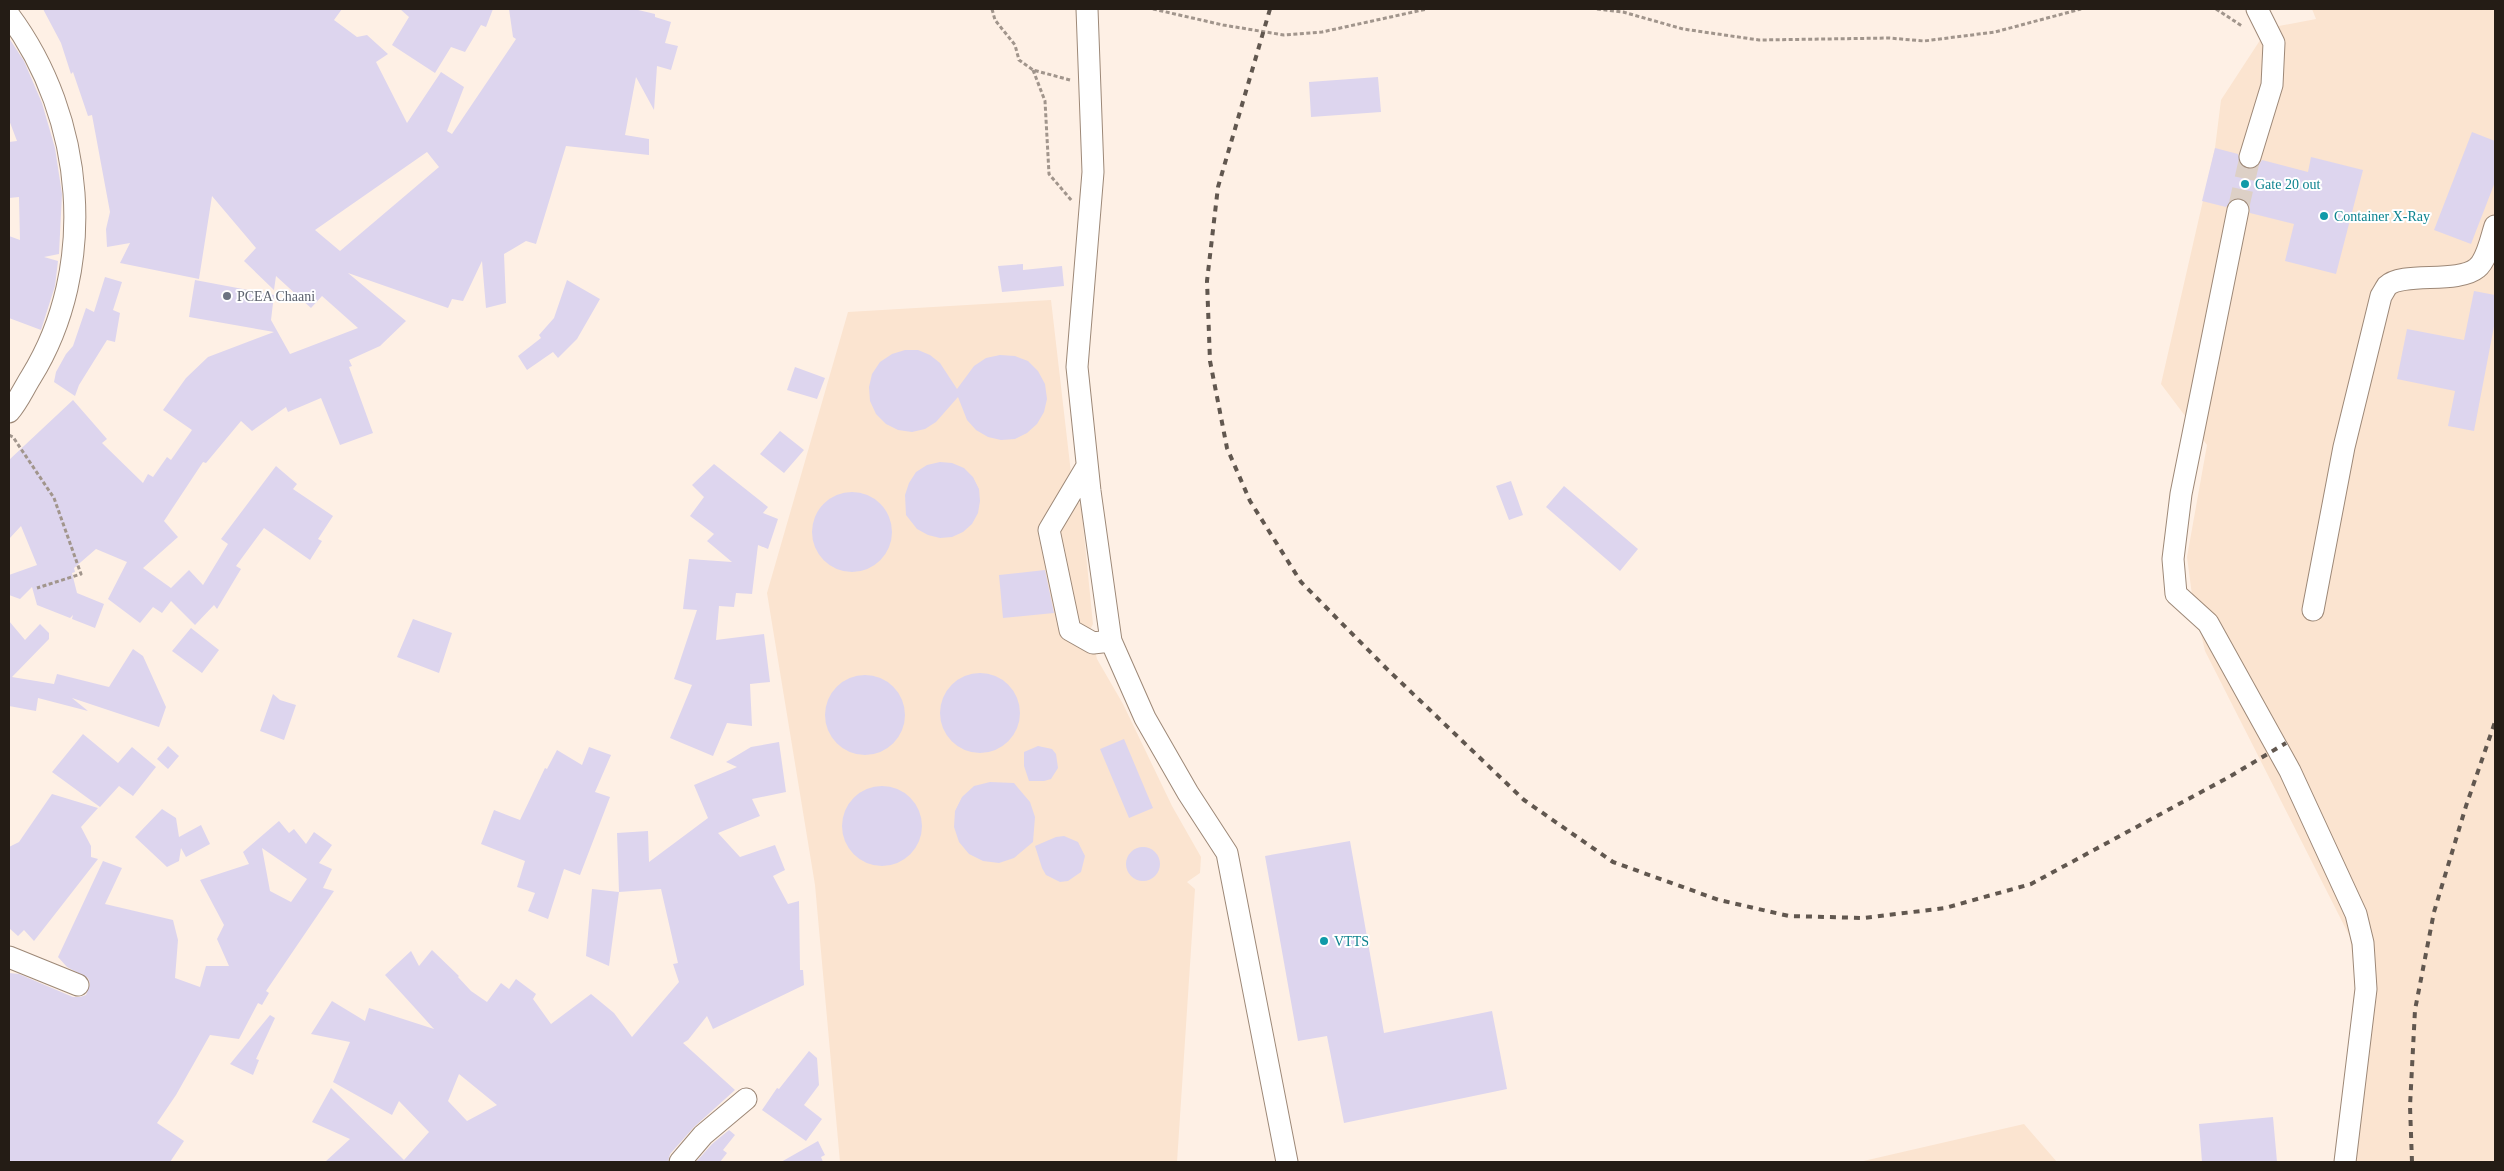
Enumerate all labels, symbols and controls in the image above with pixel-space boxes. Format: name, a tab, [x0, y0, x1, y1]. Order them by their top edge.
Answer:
place label: Gate 20 out	[2255, 177, 2320, 192]
marker: Gate 20 out	[2239, 178, 2251, 190]
place label: Container X-Ray	[2334, 209, 2430, 224]
marker: Container X-Ray	[2318, 210, 2330, 222]
place label: PCEA Chaani	[237, 289, 315, 304]
marker: PCEA Chaani	[221, 290, 233, 302]
place label: VTTS	[1334, 934, 1369, 949]
marker: VTTS	[1318, 935, 1330, 947]

